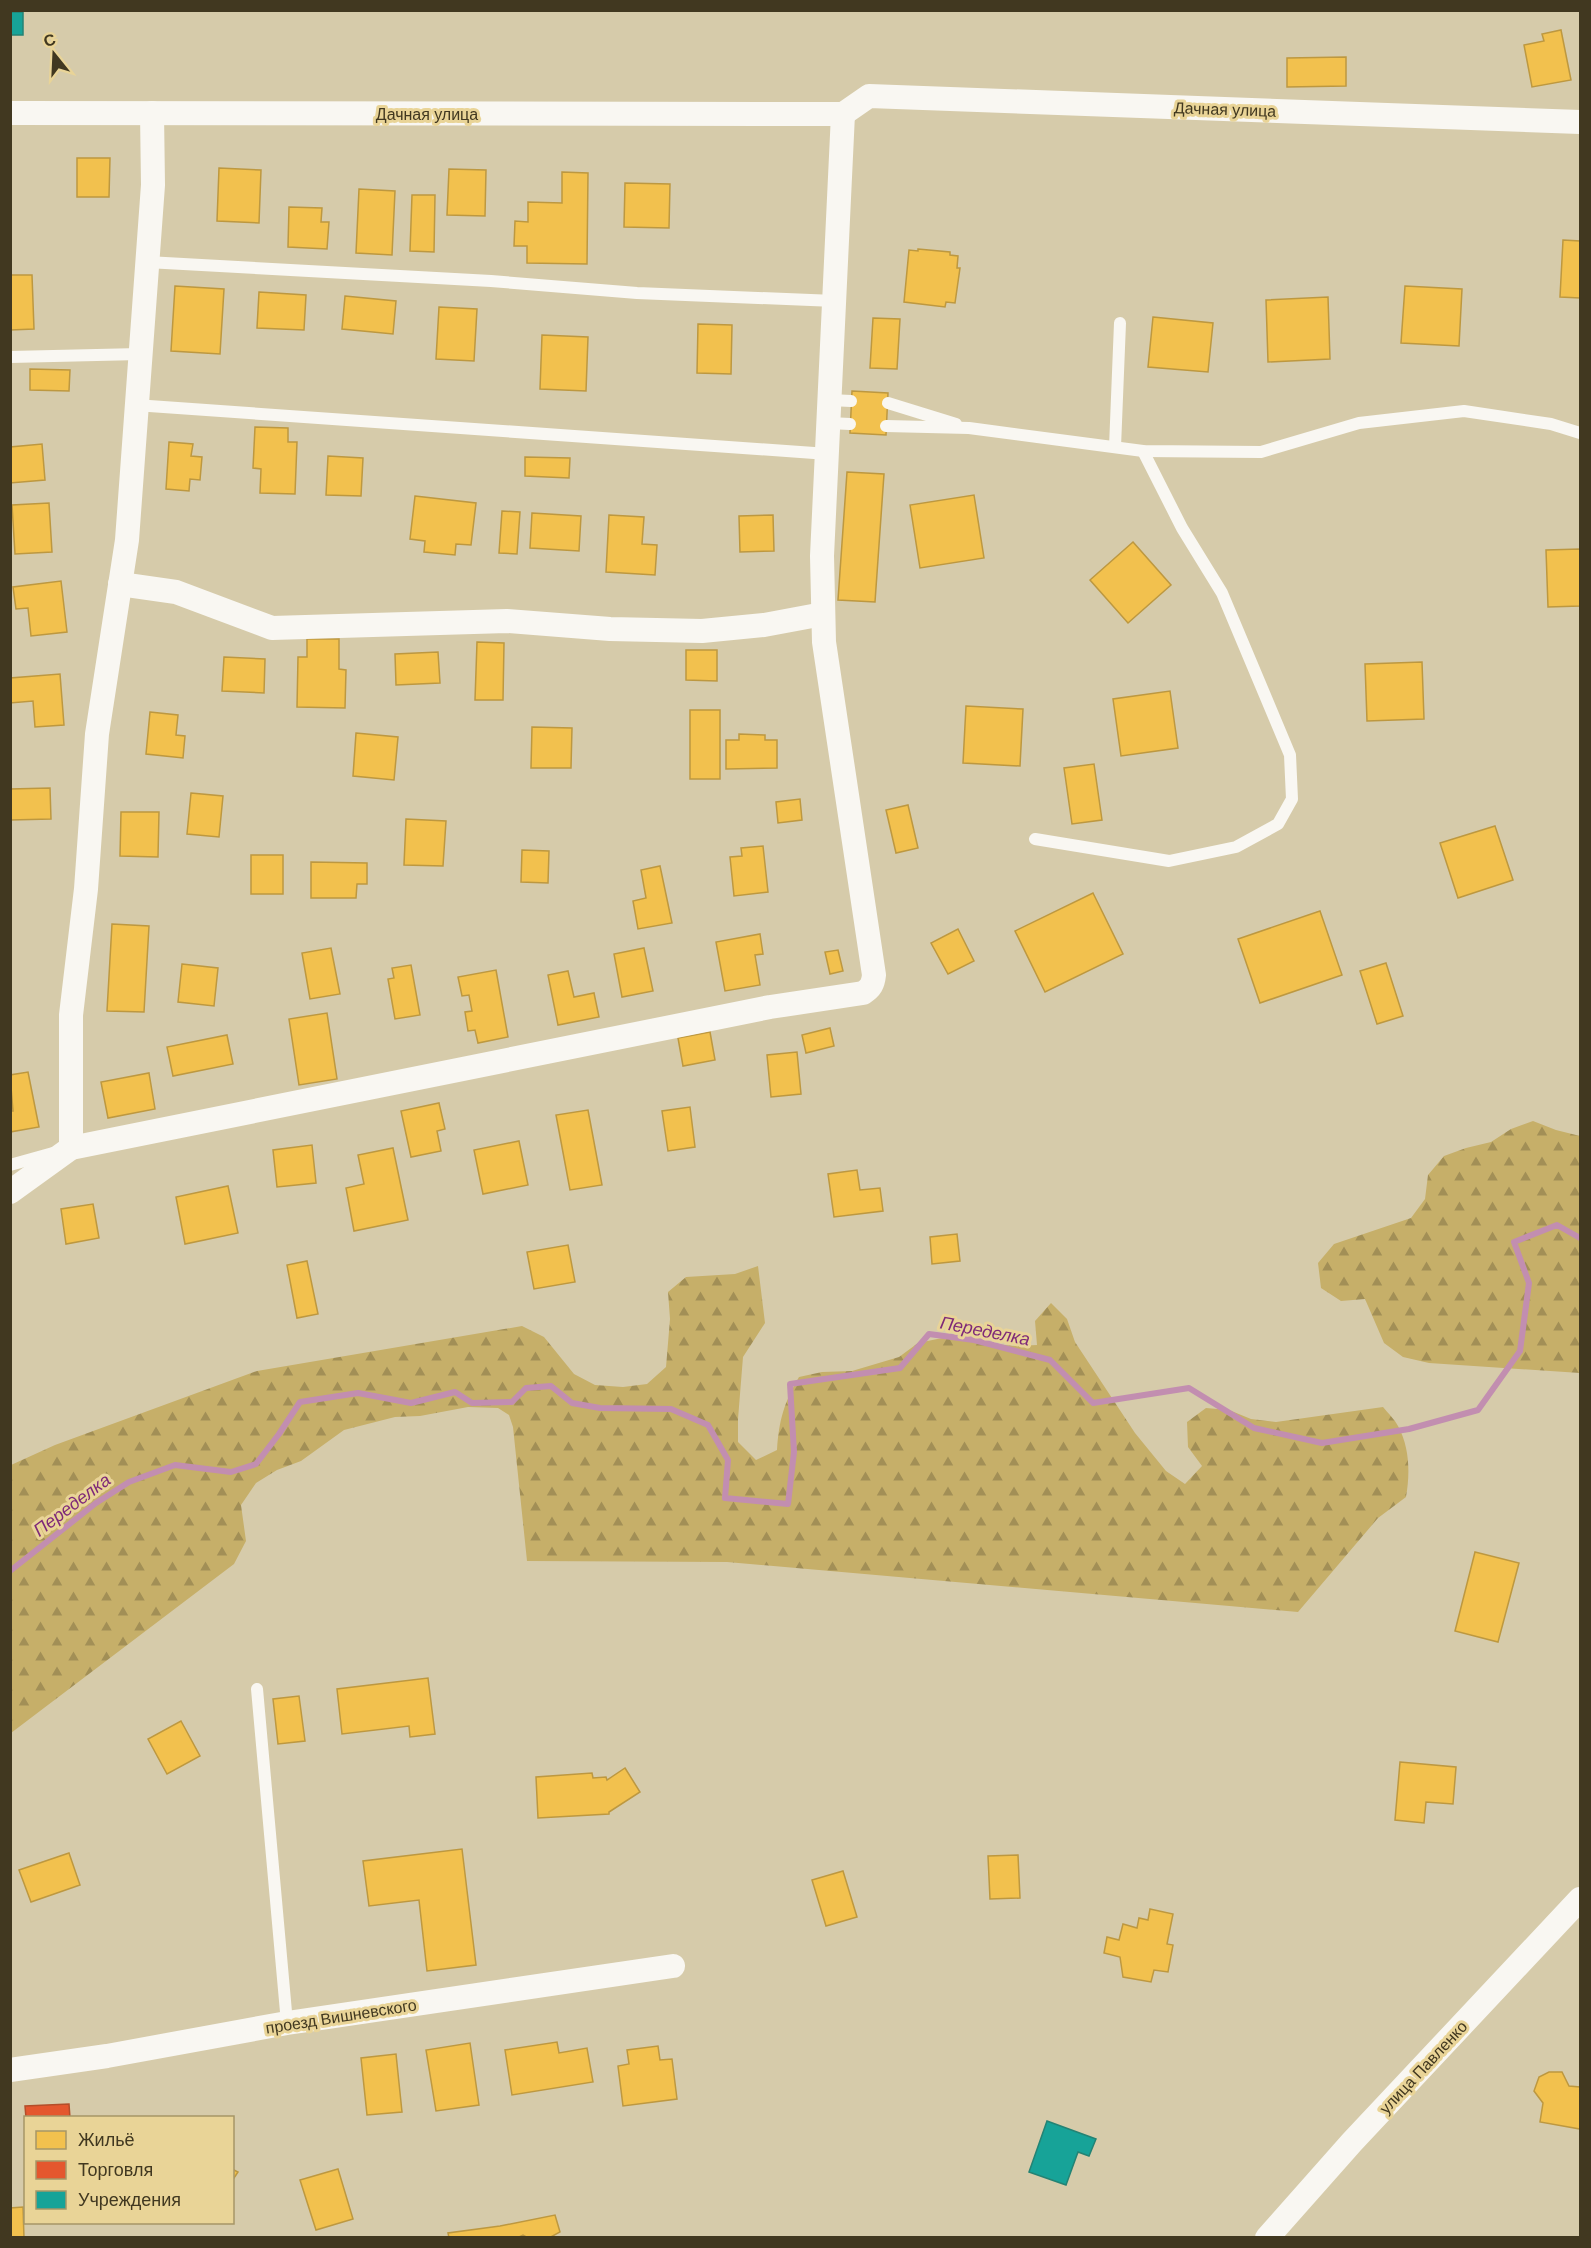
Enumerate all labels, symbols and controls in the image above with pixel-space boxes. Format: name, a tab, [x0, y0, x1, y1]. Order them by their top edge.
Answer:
north arrow	[24, 24, 84, 84]
text: С	[41, 28, 59, 52]
street label: Дачная улица	[1173, 97, 1277, 122]
street label: Дачная улица	[376, 104, 478, 125]
water label: Переделка	[938, 1311, 1032, 1351]
water label: Переделка	[28, 1468, 116, 1542]
street label: проезд Вишневского	[264, 1994, 418, 2039]
street label: улица Павленко	[1375, 2016, 1472, 2118]
legend	[24, 2116, 234, 2224]
text: Жильё	[78, 2128, 135, 2152]
text: Торговля	[78, 2158, 153, 2182]
text: Учреждения	[78, 2188, 181, 2212]

